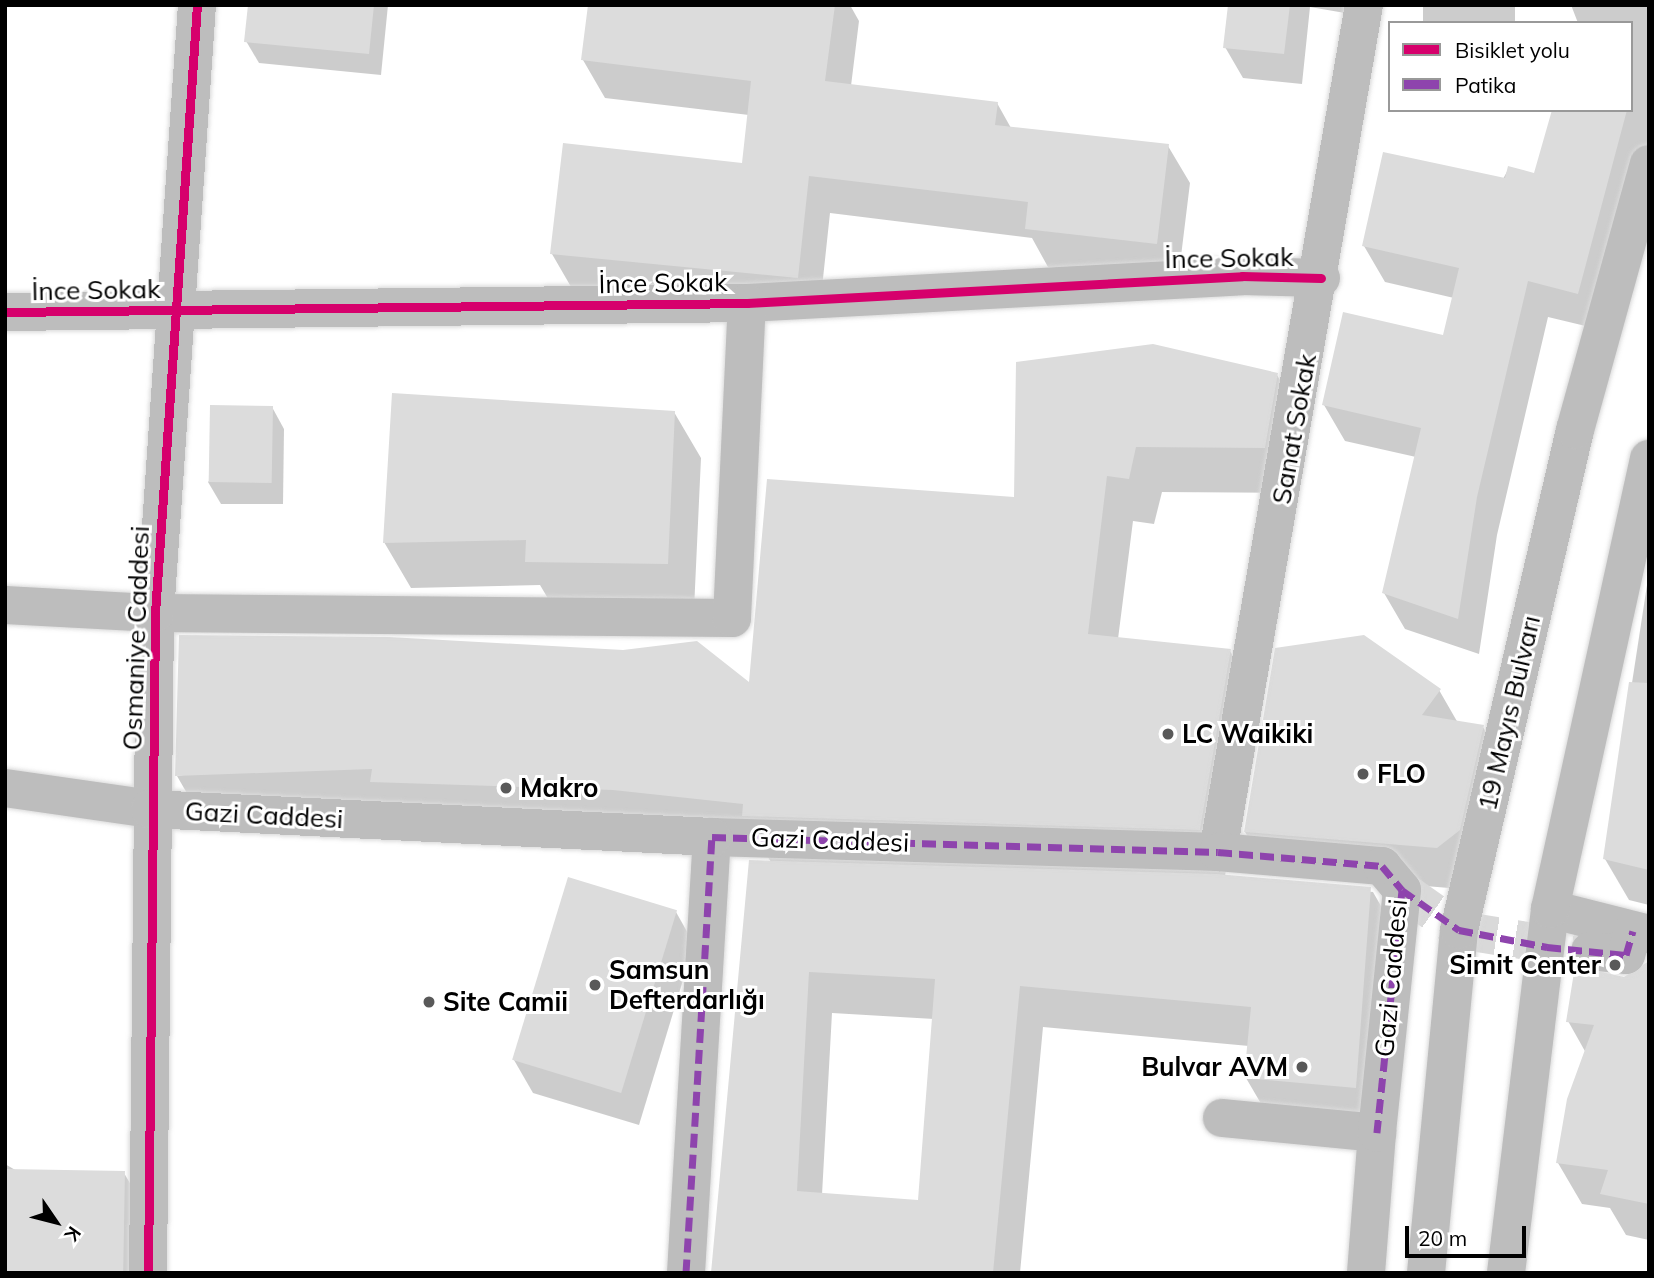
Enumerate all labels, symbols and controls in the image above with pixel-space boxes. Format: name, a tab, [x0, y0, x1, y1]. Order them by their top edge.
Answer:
legend	[1388, 21, 1633, 112]
text: Bisiklet yolu	[1455, 37, 1570, 63]
text: Patika	[1455, 72, 1516, 98]
street label: İnce Sokak	[1164, 241, 1294, 275]
street label: İnce Sokak	[598, 266, 728, 300]
street label: İnce Sokak	[31, 273, 161, 307]
street label: Sanat Sokak	[1265, 352, 1323, 506]
street label: Osmaniye Caddesi	[116, 525, 156, 751]
street label: 19 Mayıs Bulvarı	[1471, 613, 1547, 813]
place label: LC Waikiki	[1182, 718, 1313, 750]
marker: LC Waikiki	[1160, 726, 1176, 742]
place label: FLO	[1377, 758, 1426, 790]
marker: FLO	[1355, 766, 1371, 782]
place label: Makro	[520, 772, 598, 804]
marker: Makro	[498, 780, 514, 796]
street label: Gazi Caddesi	[184, 795, 344, 835]
street label: Gazi Caddesi	[750, 822, 910, 858]
street label: Gazi Caddesi	[1369, 898, 1413, 1058]
place label: Simit Center	[1449, 949, 1601, 981]
place label: Samsun Defterdarlığı	[609, 954, 765, 1016]
marker: Simit Center	[1607, 957, 1623, 973]
marker: Samsun Defterdarlığı	[587, 977, 603, 993]
place label: Site Camii	[443, 986, 568, 1018]
marker: Site Camii	[421, 994, 437, 1010]
place label: Bulvar AVM	[1141, 1051, 1288, 1083]
marker: Bulvar AVM	[1294, 1059, 1310, 1075]
north arrow	[21, 1187, 91, 1257]
scale bar	[1409, 1212, 1530, 1256]
text: K	[60, 1222, 87, 1246]
text: 20 m	[1418, 1225, 1467, 1251]

